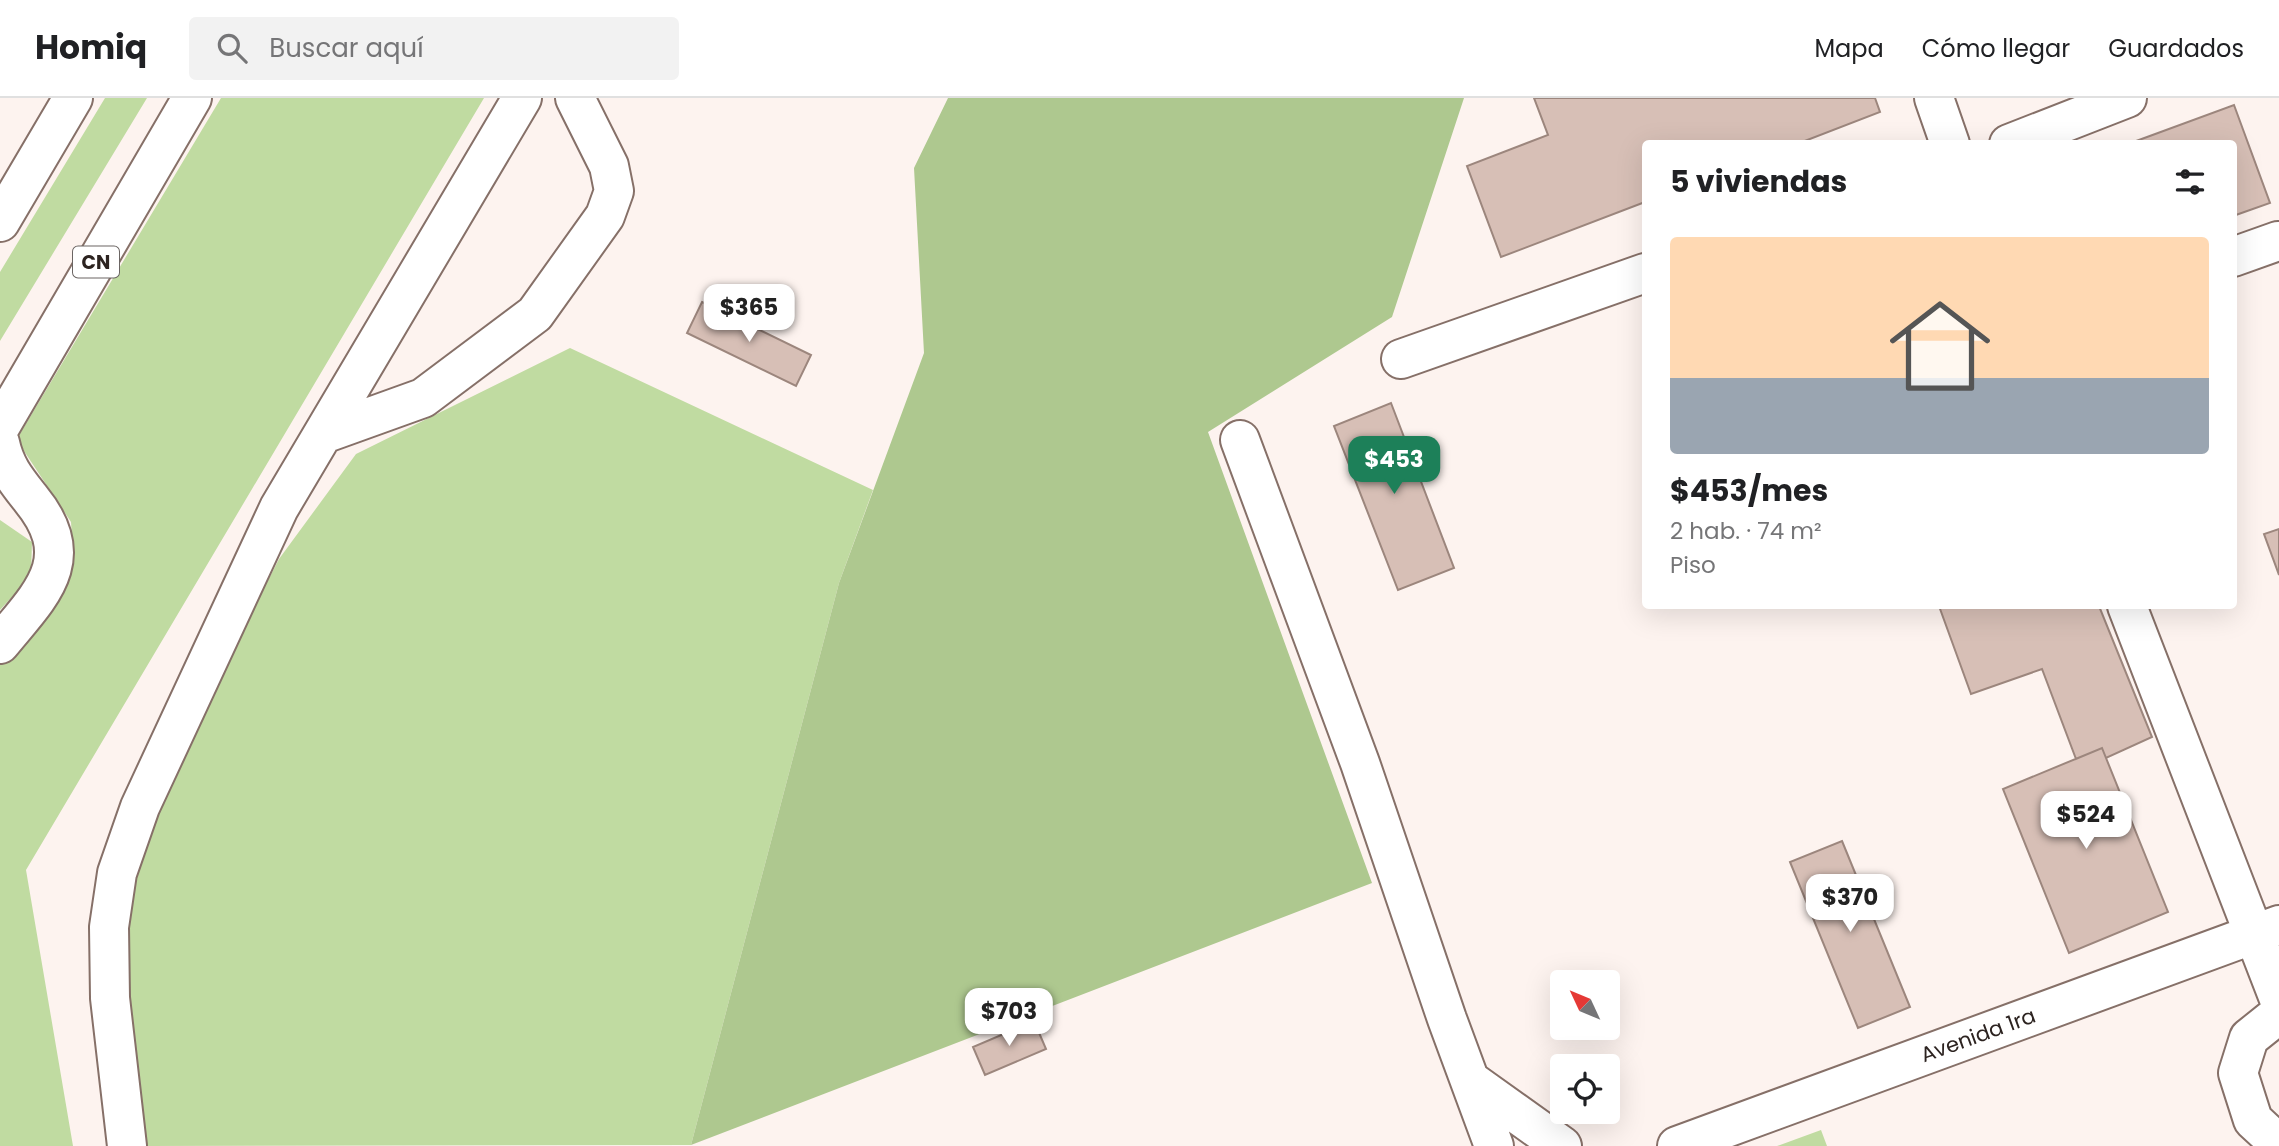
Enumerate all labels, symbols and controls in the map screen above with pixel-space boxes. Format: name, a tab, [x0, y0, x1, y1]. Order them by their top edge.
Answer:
search box	[189, 17, 679, 80]
text: Homiq	[35, 24, 147, 71]
icon: search	[213, 29, 251, 67]
text: Buscar aquí	[269, 30, 424, 66]
text: Mapa	[1814, 32, 1884, 65]
text: Cómo llegar	[1922, 32, 2070, 65]
text: Guardados	[2108, 32, 2244, 65]
text: 5 viviendas	[1670, 160, 1847, 203]
icon: filters	[2171, 163, 2209, 201]
road number: CN	[73, 246, 119, 278]
icon: home	[1877, 283, 2003, 409]
pin: $365	[708, 285, 790, 344]
text: $365	[720, 291, 778, 323]
pin: $453	[1353, 436, 1435, 496]
text: $453	[1364, 443, 1424, 475]
text: $453/mes	[1670, 469, 1828, 512]
text: 2 hab. · 74 m²	[1670, 515, 1822, 547]
text: Piso	[1670, 549, 1716, 581]
pin: $524	[2045, 792, 2127, 851]
text: $524	[2057, 798, 2115, 830]
pin: $370	[1809, 874, 1891, 934]
text: $370	[1822, 881, 1878, 913]
north arrow	[1550, 970, 1620, 1040]
map controls	[1550, 970, 1620, 1124]
pin: $703	[968, 988, 1050, 1048]
text: $703	[981, 995, 1037, 1027]
street label: Avenida 1ra	[1917, 1001, 2039, 1069]
button: locate	[1550, 1054, 1620, 1124]

